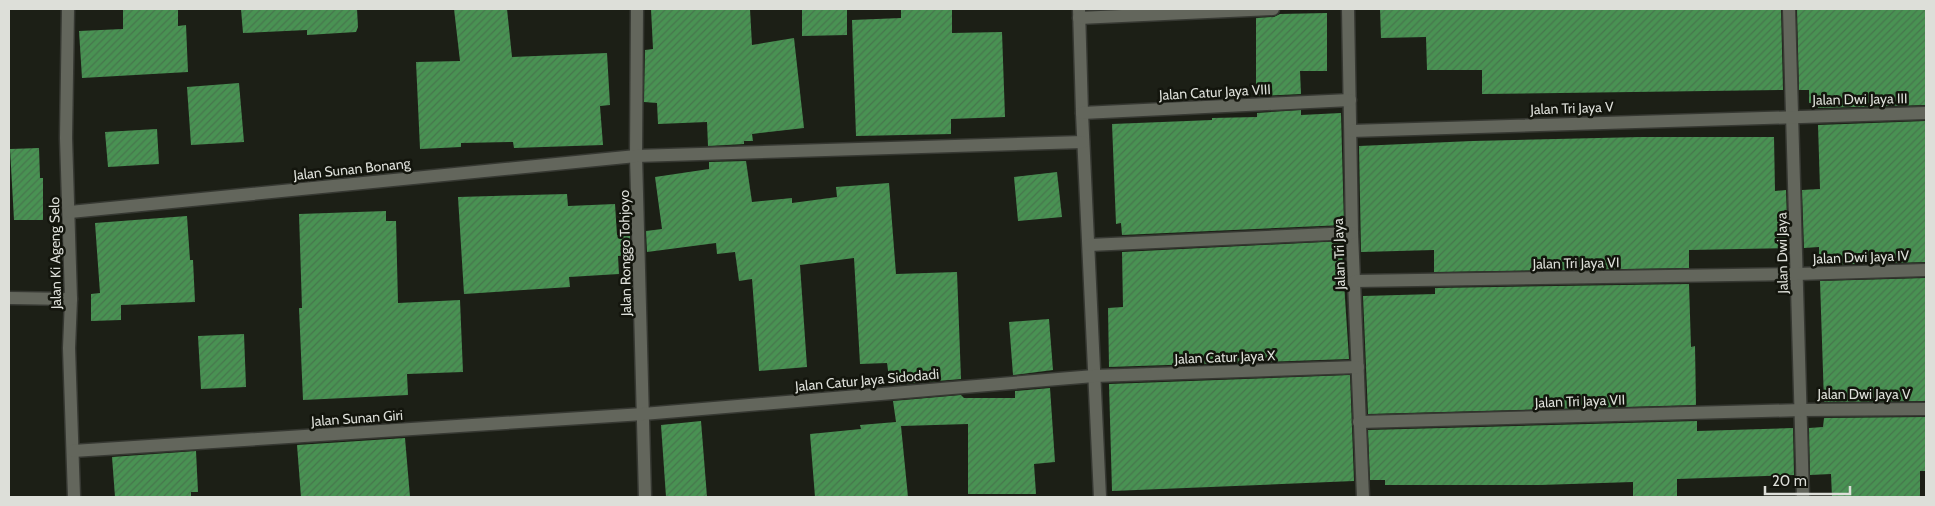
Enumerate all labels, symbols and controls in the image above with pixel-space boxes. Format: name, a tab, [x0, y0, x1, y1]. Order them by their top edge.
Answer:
street label: Jalan Catur Jaya VIII	[1158, 80, 1271, 104]
street label: Jalan Dwi Jaya III	[1811, 89, 1908, 109]
street label: Jalan Tri Jaya V	[1529, 98, 1614, 118]
street label: Jalan Sunan Bonang	[292, 154, 412, 184]
street label: Jalan Ronggo Tohjoyo	[615, 189, 635, 317]
street label: Jalan Ki Ageng Selo	[45, 196, 65, 310]
street label: Jalan Dwi Jaya	[1772, 212, 1792, 295]
street label: Jalan Tri Jaya	[1329, 218, 1349, 291]
street label: Jalan Dwi Jaya IV	[1811, 246, 1910, 268]
street label: Jalan Tri Jaya VI	[1531, 253, 1620, 273]
street label: Jalan Catur Jaya X	[1173, 346, 1276, 368]
street label: Jalan Catur Jaya Sidodadi	[793, 365, 940, 395]
street label: Jalan Dwi Jaya V	[1817, 385, 1911, 403]
street label: Jalan Tri Jaya VII	[1534, 390, 1625, 412]
street label: Jalan Sunan Giri	[310, 406, 403, 430]
scale bar	[1765, 464, 1850, 496]
text: 20 m	[1772, 472, 1807, 490]

